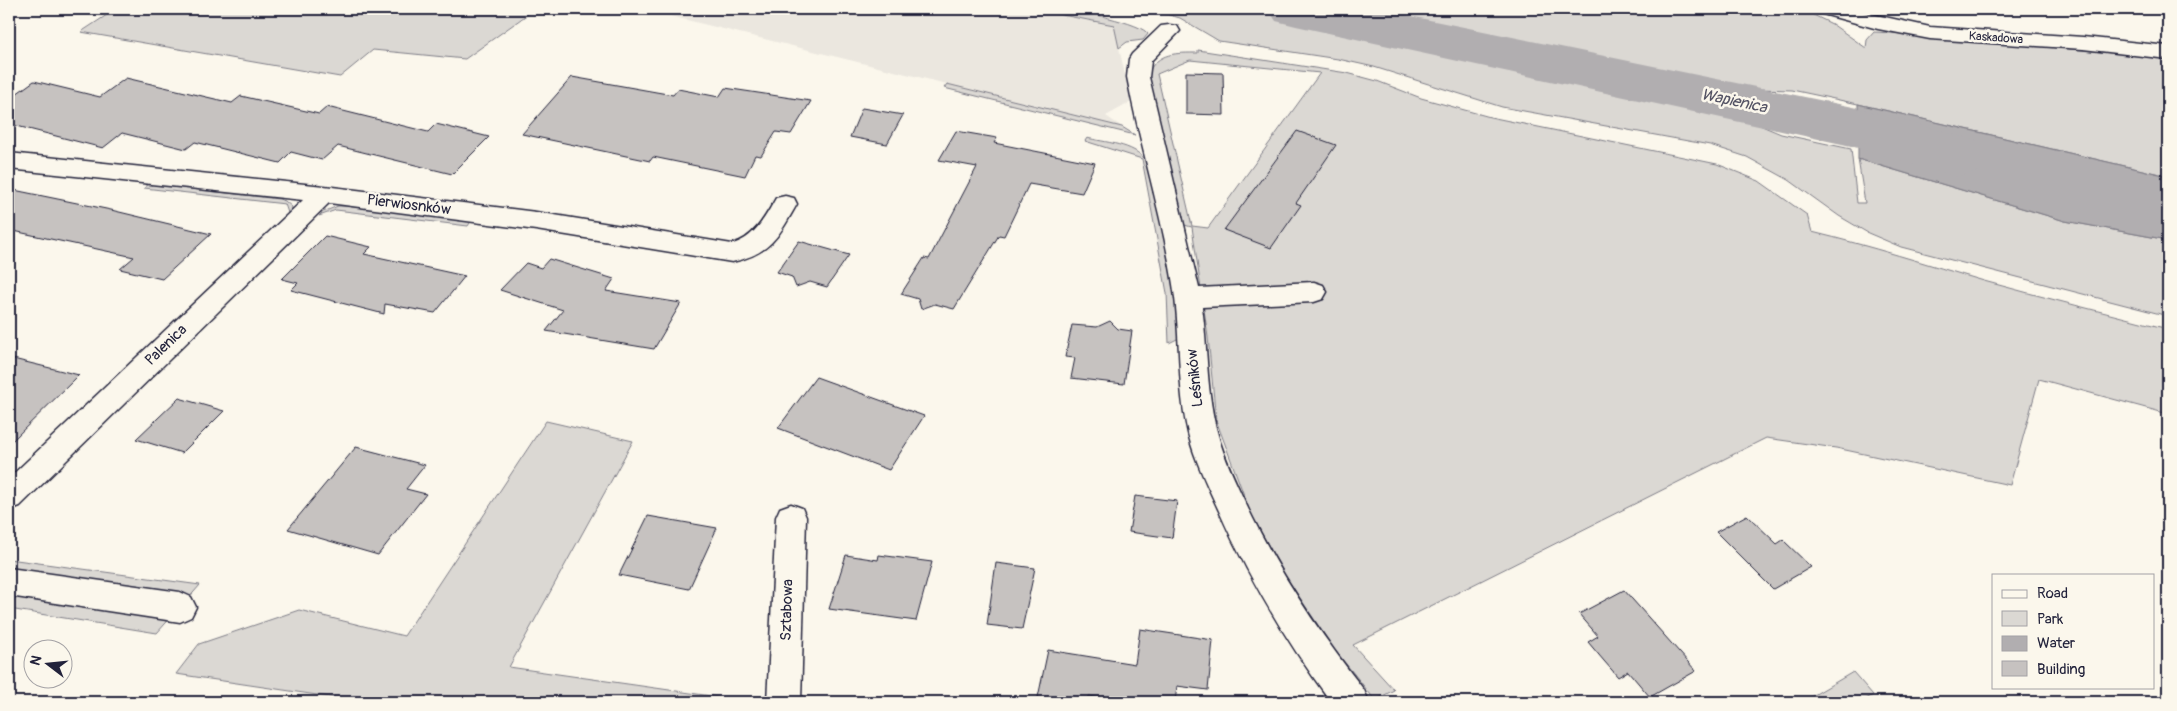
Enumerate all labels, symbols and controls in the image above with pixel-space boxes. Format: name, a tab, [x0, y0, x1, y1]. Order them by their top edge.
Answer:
street label: Kaskadowa	[1968, 29, 2024, 47]
water label: Wapienica	[1699, 84, 1770, 118]
street label: Pierwiosnków	[366, 190, 452, 220]
street label: Palenica	[141, 320, 191, 370]
street label: Leśników	[1183, 348, 1207, 408]
legend	[1992, 574, 2154, 688]
street label: Sztabowa	[776, 579, 798, 641]
text: Road	[2037, 584, 2068, 603]
text: Park	[2037, 610, 2064, 629]
text: Water	[2037, 634, 2076, 653]
north arrow	[22, 638, 72, 688]
text: N	[27, 654, 45, 667]
text: Building	[2037, 660, 2085, 679]

